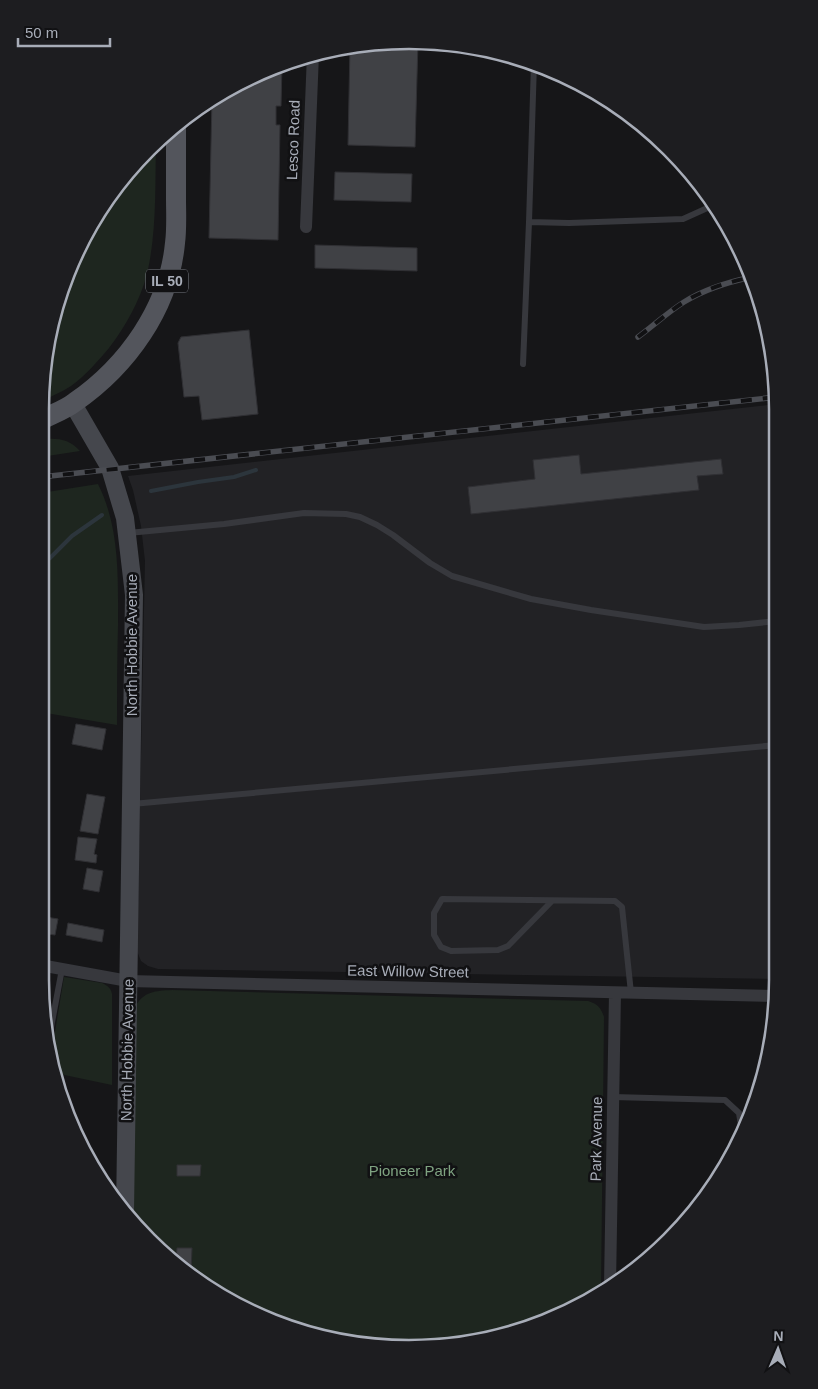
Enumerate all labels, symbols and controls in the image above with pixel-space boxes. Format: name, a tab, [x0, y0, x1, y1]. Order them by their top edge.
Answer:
scale bar	[18, 15, 110, 47]
text: 50 m	[25, 24, 58, 41]
street label: Lesco Road	[283, 100, 303, 180]
road number: IL 50	[146, 270, 188, 292]
street label: North Hobbie Avenue	[123, 574, 140, 716]
street label: East Willow Street	[347, 961, 470, 981]
street label: North Hobbie Avenue	[117, 979, 137, 1121]
street label: Park Avenue	[587, 1096, 605, 1182]
park label: Pioneer Park	[369, 1162, 456, 1179]
north arrow	[753, 1324, 803, 1374]
text: N	[773, 1328, 784, 1344]

